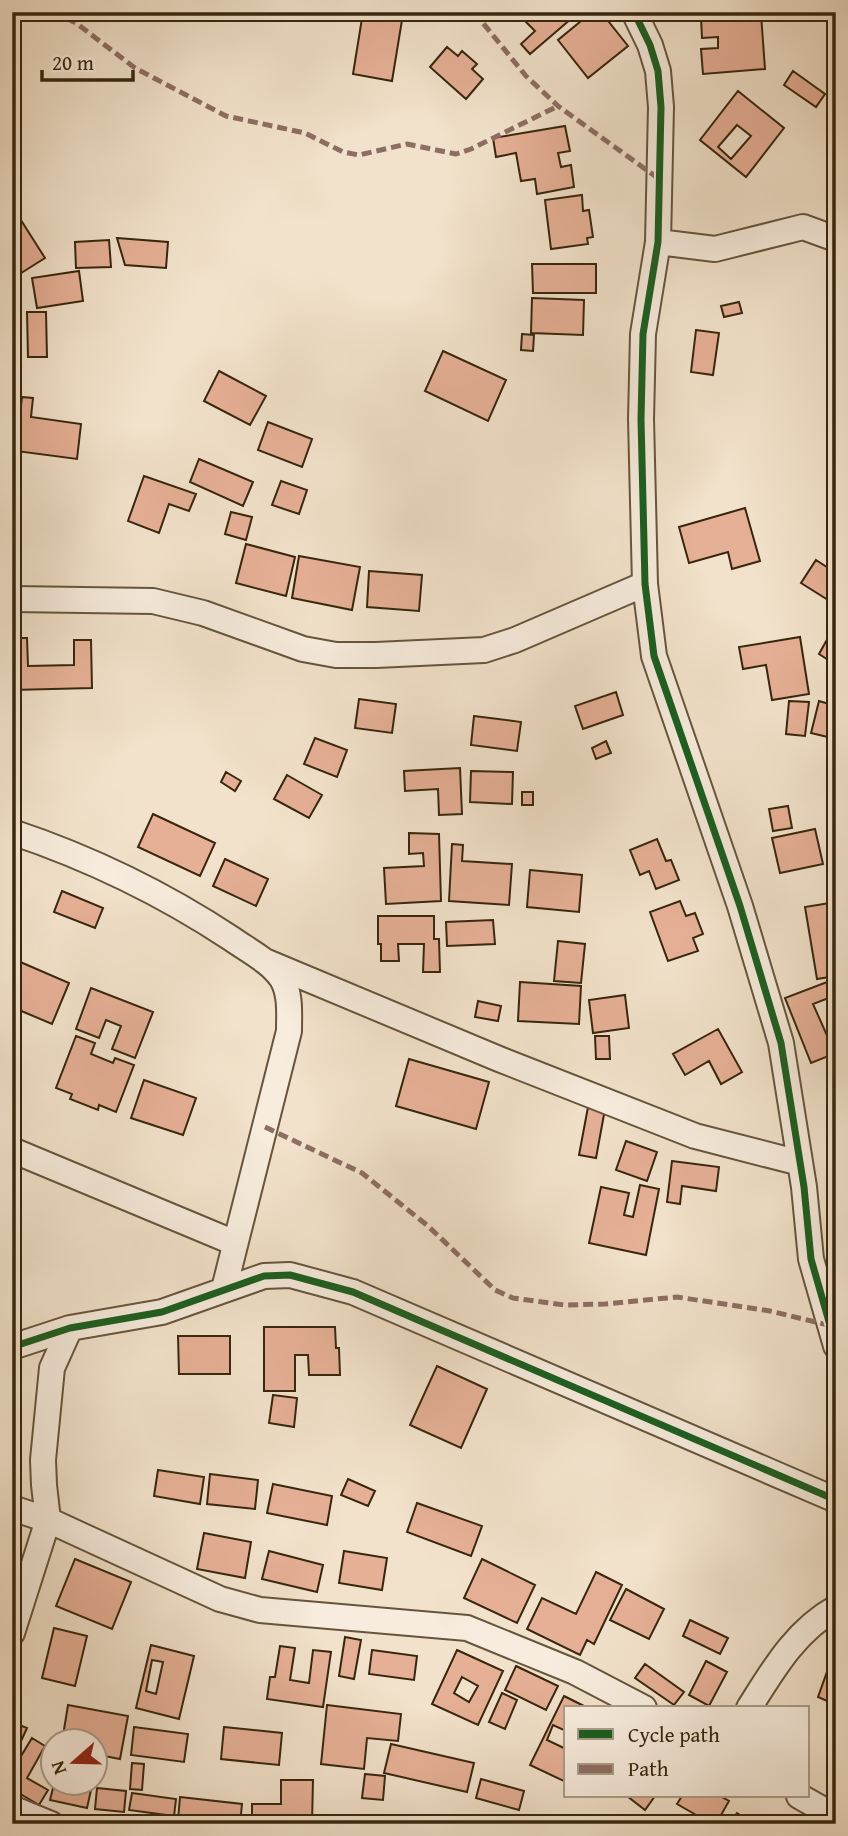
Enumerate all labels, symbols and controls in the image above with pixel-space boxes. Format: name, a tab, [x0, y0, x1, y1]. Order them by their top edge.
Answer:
scale bar	[42, 38, 133, 82]
text: 20 m	[52, 47, 94, 78]
legend	[564, 1706, 810, 1798]
text: Cycle path	[628, 1719, 720, 1750]
north arrow	[38, 1728, 108, 1798]
text: Path	[628, 1753, 669, 1784]
text: N	[43, 1757, 73, 1779]

